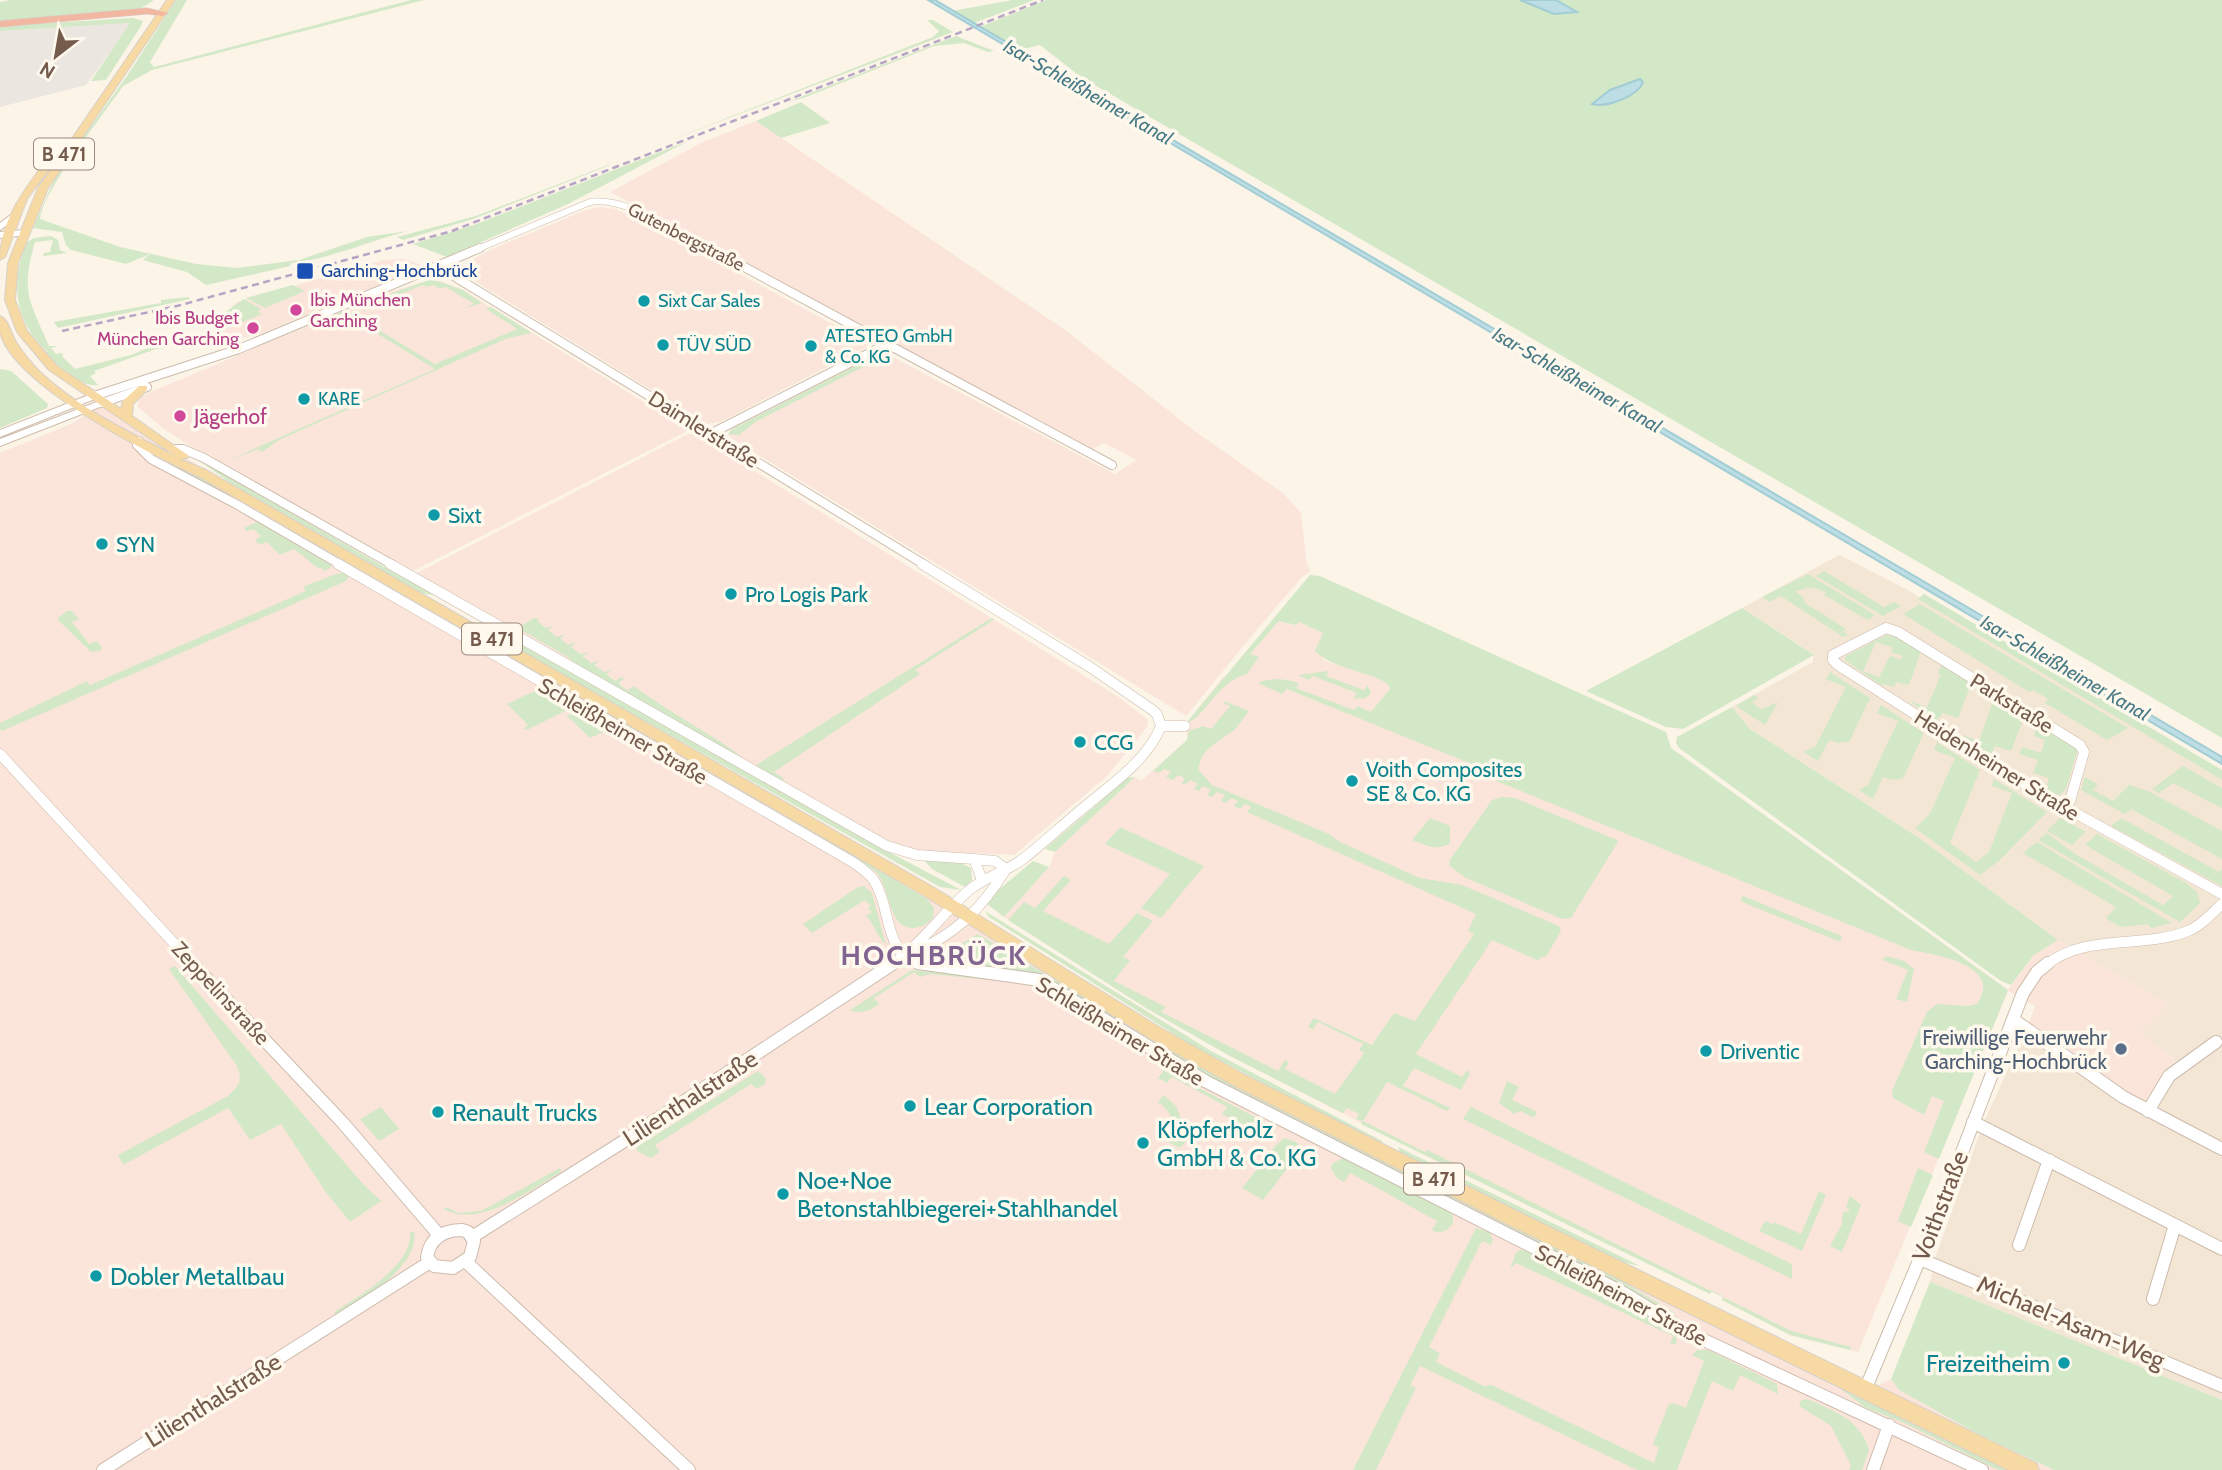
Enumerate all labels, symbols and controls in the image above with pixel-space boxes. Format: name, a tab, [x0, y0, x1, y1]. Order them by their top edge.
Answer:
north arrow	[21, 21, 91, 91]
water label: Isar-Schleißheimer Kanal	[999, 34, 1177, 150]
text: N	[36, 57, 59, 83]
road number: B 471	[34, 138, 94, 170]
street label: Gutenbergstraße	[624, 198, 748, 276]
place label: Garching-Hochbrück	[321, 260, 478, 282]
marker: Garching-Hochbrück	[295, 261, 315, 281]
place label: Ibis München Garching	[310, 289, 411, 332]
place label: Sixt Car Sales	[658, 290, 760, 312]
marker: Sixt Car Sales	[636, 293, 652, 309]
marker: Ibis München Garching	[288, 302, 304, 318]
place label: Ibis Budget München Garching	[97, 307, 240, 350]
marker: Ibis Budget München Garching	[245, 320, 261, 336]
water label: Isar-Schleißheimer Kanal	[1488, 322, 1666, 438]
place label: ATESTEO GmbH & Co. KG	[825, 325, 953, 368]
place label: TÜV SÜD	[677, 334, 751, 356]
marker: TÜV SÜD	[655, 337, 671, 353]
marker: ATESTEO GmbH & Co. KG	[803, 338, 819, 354]
street label: Daimlerstraße	[644, 385, 764, 473]
place label: KARE	[318, 388, 360, 410]
marker: KARE	[296, 391, 312, 407]
place label: Jägerhof	[193, 404, 267, 429]
marker: Jägerhof	[172, 408, 188, 424]
place label: Sixt	[448, 503, 482, 528]
marker: Sixt	[426, 507, 442, 523]
place label: SYN	[116, 532, 155, 557]
marker: SYN	[94, 536, 110, 552]
place label: Pro Logis Park	[745, 582, 869, 607]
marker: Pro Logis Park	[723, 586, 739, 602]
water label: Isar-Schleißheimer Kanal	[1976, 610, 2154, 726]
road number: B 471	[462, 624, 522, 654]
street label: Parkstraße	[1966, 668, 2058, 738]
street label: Schleißheimer Straße	[534, 672, 712, 790]
street label: Heidenheimer Straße	[1910, 704, 2084, 826]
place label: CCG	[1094, 730, 1133, 755]
marker: CCG	[1072, 734, 1088, 750]
place label: Voith Composites SE & Co. KG	[1366, 757, 1522, 806]
marker: Voith Composites SE & Co. KG	[1344, 773, 1360, 789]
street label: Zeppelinstraße	[167, 936, 275, 1050]
district label: HOCHBRÜCK	[841, 938, 1027, 972]
street label: Schleißheimer Straße	[1032, 971, 1208, 1091]
place label: Freiwillige Feuerwehr Garching-Hochbrück	[1922, 1025, 2108, 1074]
place label: Driventic	[1720, 1039, 1800, 1064]
marker: Freiwillige Feuerwehr Garching-Hochbrück	[2113, 1041, 2129, 1057]
marker: Driventic	[1698, 1043, 1714, 1059]
street label: Lilienthalstraße	[617, 1044, 763, 1152]
place label: Lear Corporation	[924, 1092, 1093, 1121]
place label: Renault Trucks	[452, 1098, 597, 1127]
marker: Lear Corporation	[902, 1098, 918, 1114]
marker: Renault Trucks	[430, 1104, 446, 1120]
place label: Klöpferholz GmbH & Co. KG	[1157, 1115, 1316, 1172]
marker: Klöpferholz GmbH & Co. KG	[1135, 1135, 1151, 1151]
street label: Voithstraße	[1906, 1147, 1974, 1265]
road number: B 471	[1404, 1163, 1464, 1194]
place label: Noe+Noe Betonstahlbiegerei+Stahlhandel	[797, 1166, 1118, 1223]
marker: Noe+Noe Betonstahlbiegerei+Stahlhandel	[775, 1186, 791, 1202]
street label: Schleißheimer Straße	[1531, 1239, 1711, 1351]
place label: Dobler Metallbau	[110, 1262, 284, 1291]
marker: Dobler Metallbau	[88, 1268, 104, 1284]
street label: Michael-Asam-Weg	[1973, 1269, 2170, 1375]
street label: Lilienthalstraße	[140, 1347, 286, 1453]
place label: Freizeitheim	[1926, 1349, 2050, 1378]
marker: Freizeitheim	[2056, 1355, 2072, 1371]

